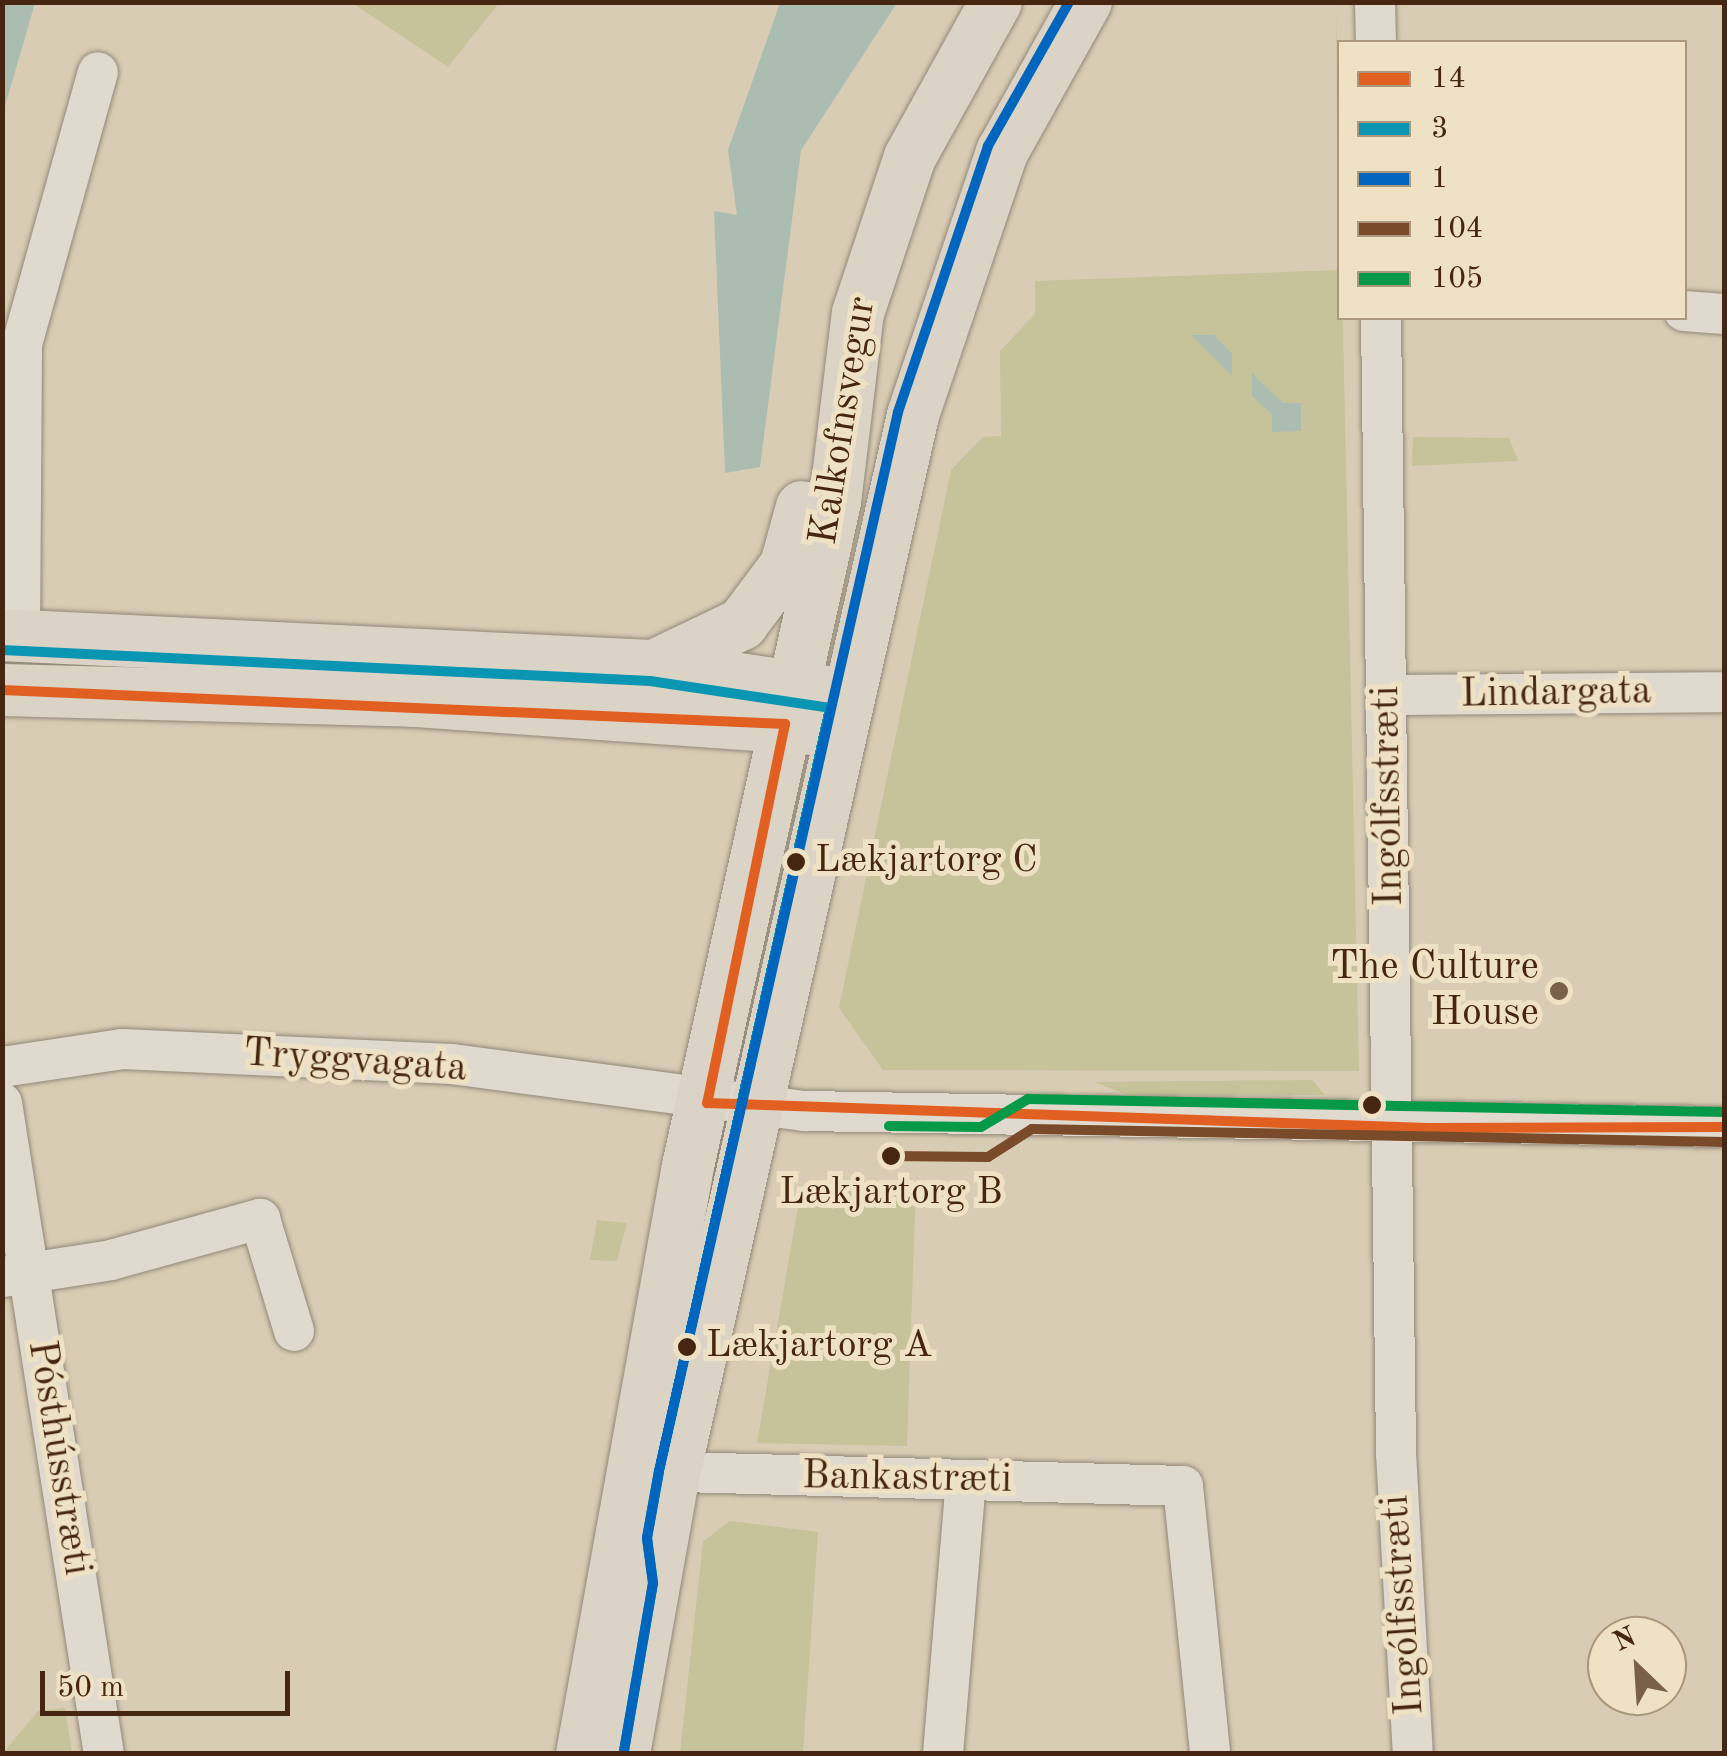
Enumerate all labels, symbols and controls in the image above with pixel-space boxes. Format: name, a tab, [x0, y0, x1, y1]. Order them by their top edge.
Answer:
legend	[1337, 40, 1687, 320]
text: 14	[1431, 64, 1466, 94]
text: 3	[1431, 114, 1448, 144]
text: 1	[1431, 164, 1448, 194]
text: 104	[1431, 214, 1483, 244]
text: 105	[1431, 264, 1483, 294]
street label: Kalkofnsvegur	[801, 293, 887, 549]
street label: Lindargata	[1460, 668, 1652, 720]
street label: Ingólfsstræti	[1363, 685, 1415, 907]
place label: Lækjartorg C	[815, 839, 1038, 885]
marker: Lækjartorg C	[786, 852, 806, 872]
place label: The Culture House	[1330, 944, 1539, 1038]
marker: The Culture House	[1548, 980, 1570, 1002]
street label: Tryggvagata	[242, 1030, 468, 1094]
unlabelled marker	[1362, 1095, 1382, 1115]
marker: Lækjartorg B	[881, 1146, 901, 1166]
place label: Lækjartorg B	[779, 1171, 1003, 1217]
place label: Lækjartorg A	[706, 1324, 932, 1370]
street label: Pósthússtræti	[16, 1337, 100, 1579]
marker: Lækjartorg A	[677, 1337, 697, 1357]
street label: Bankastræti	[802, 1453, 1012, 1505]
street label: Ingólfsstræti	[1372, 1493, 1436, 1717]
north arrow	[1587, 1616, 1687, 1716]
text: N	[1610, 1623, 1641, 1658]
scale bar	[45, 1651, 295, 1713]
text: 50 m	[57, 1673, 124, 1703]

